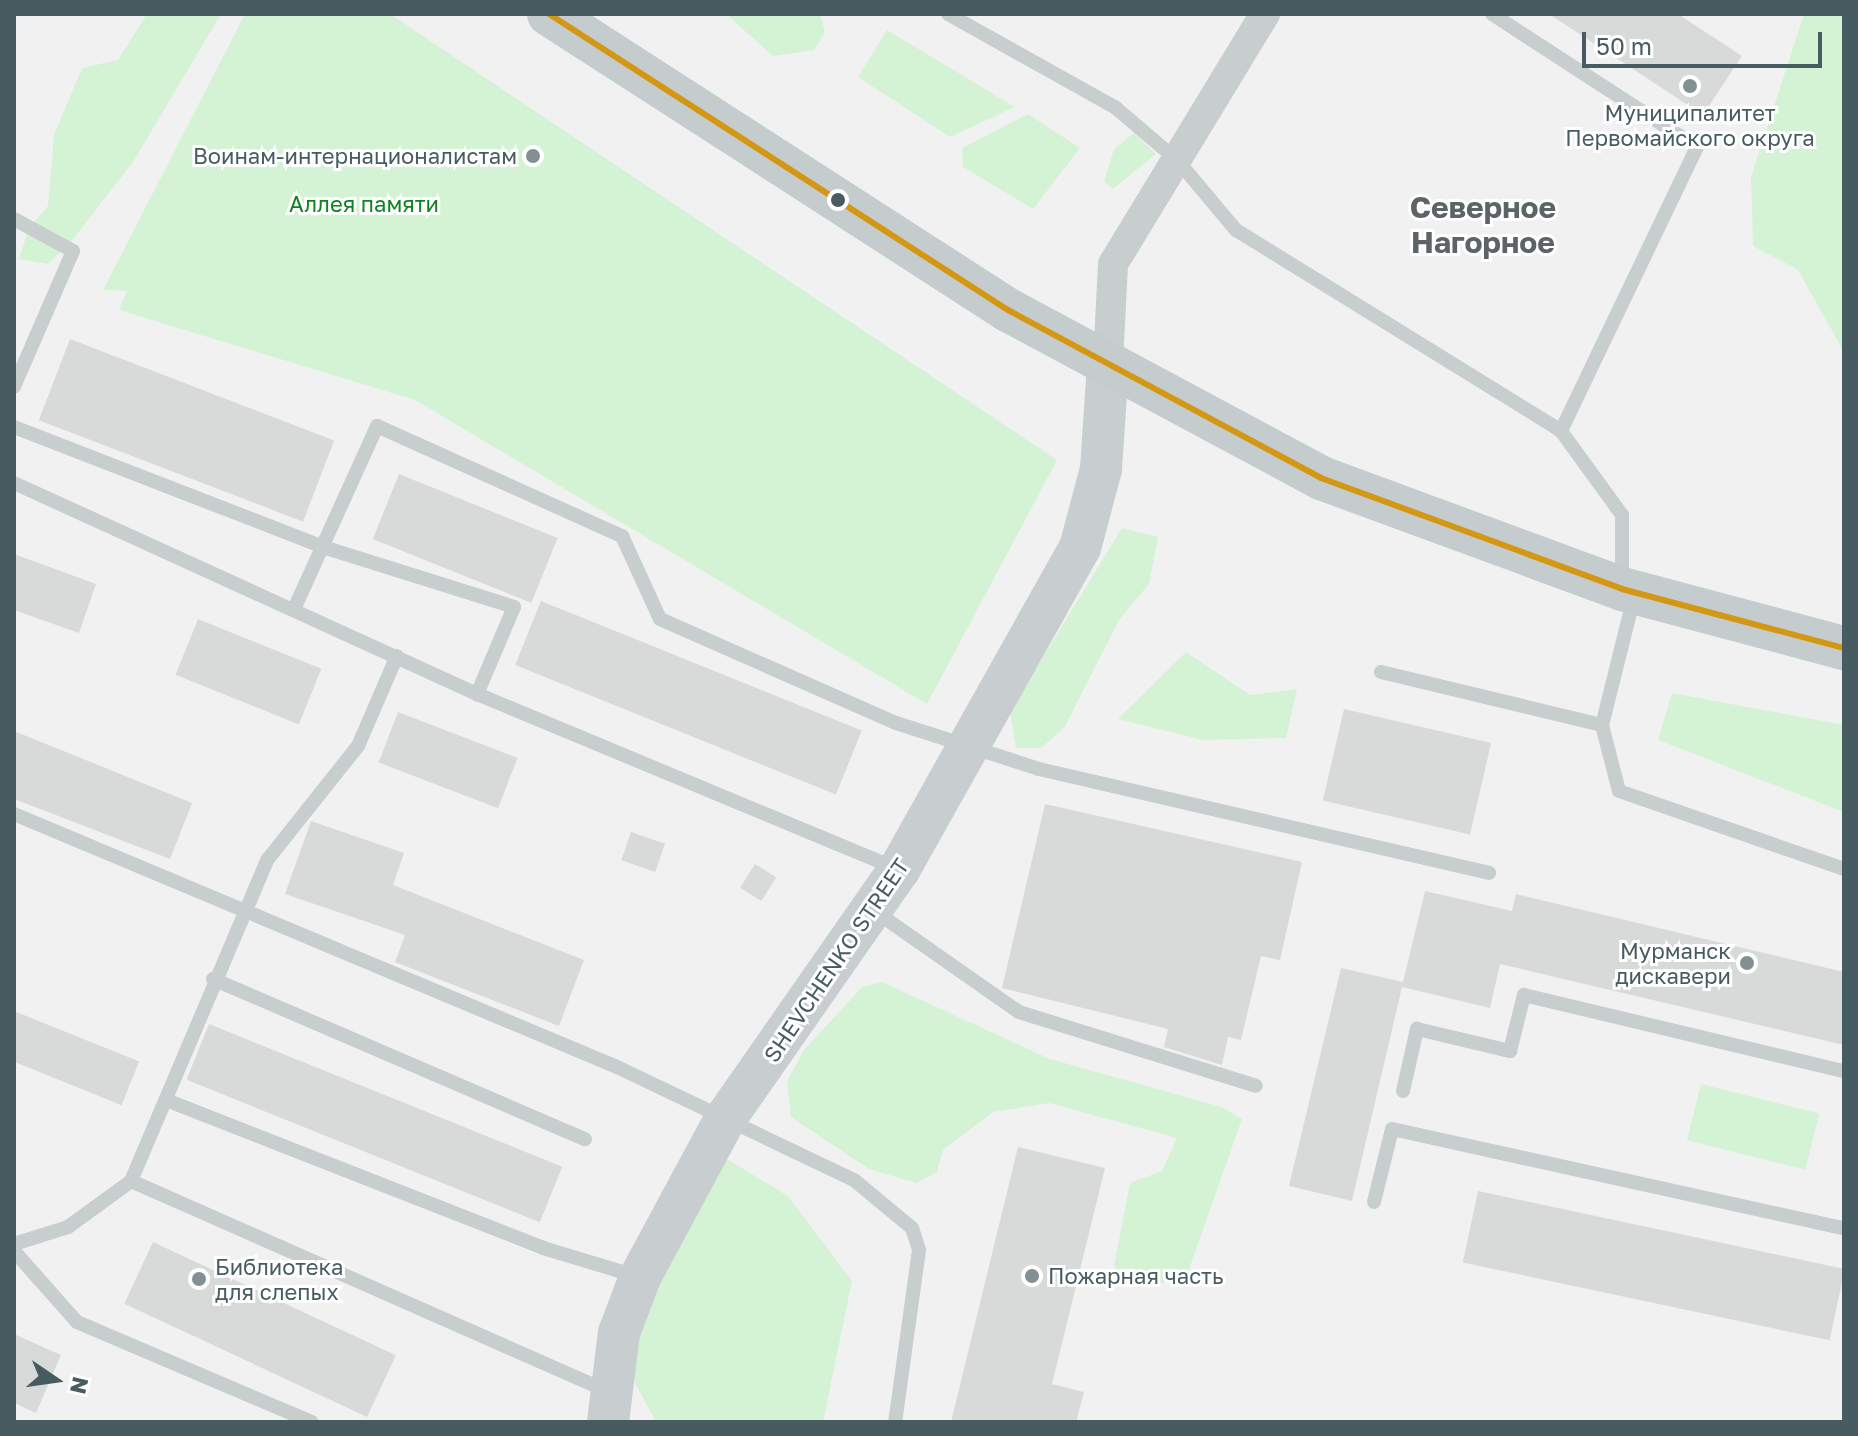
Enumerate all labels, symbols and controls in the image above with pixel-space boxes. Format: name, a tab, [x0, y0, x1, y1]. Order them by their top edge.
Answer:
scale bar	[1586, 16, 1826, 66]
text: 50 m	[1596, 31, 1652, 60]
marker: Муниципалитет Первомайского округа	[1681, 77, 1699, 95]
place label: Муниципалитет Первомайского округа	[1565, 99, 1815, 150]
place label: Воинам-интернационалистам	[193, 143, 517, 169]
marker: Воинам-интернационалистам	[524, 147, 542, 165]
district label: Северное Нагорное	[1410, 189, 1556, 260]
park label: Аллея памяти	[289, 191, 439, 217]
unlabelled marker	[830, 192, 846, 208]
street label: SHEVCHENKO STREET	[758, 853, 914, 1067]
place label: Мурманск дискавери	[1615, 937, 1731, 988]
marker: Мурманск дискавери	[1738, 954, 1756, 972]
place label: Библиотека для слепых	[215, 1253, 343, 1304]
place label: Пожарная часть	[1048, 1263, 1223, 1289]
marker: Пожарная часть	[1023, 1267, 1041, 1285]
marker: Библиотека для слепых	[190, 1270, 208, 1288]
north arrow	[16, 1340, 96, 1420]
text: N	[65, 1374, 95, 1397]

